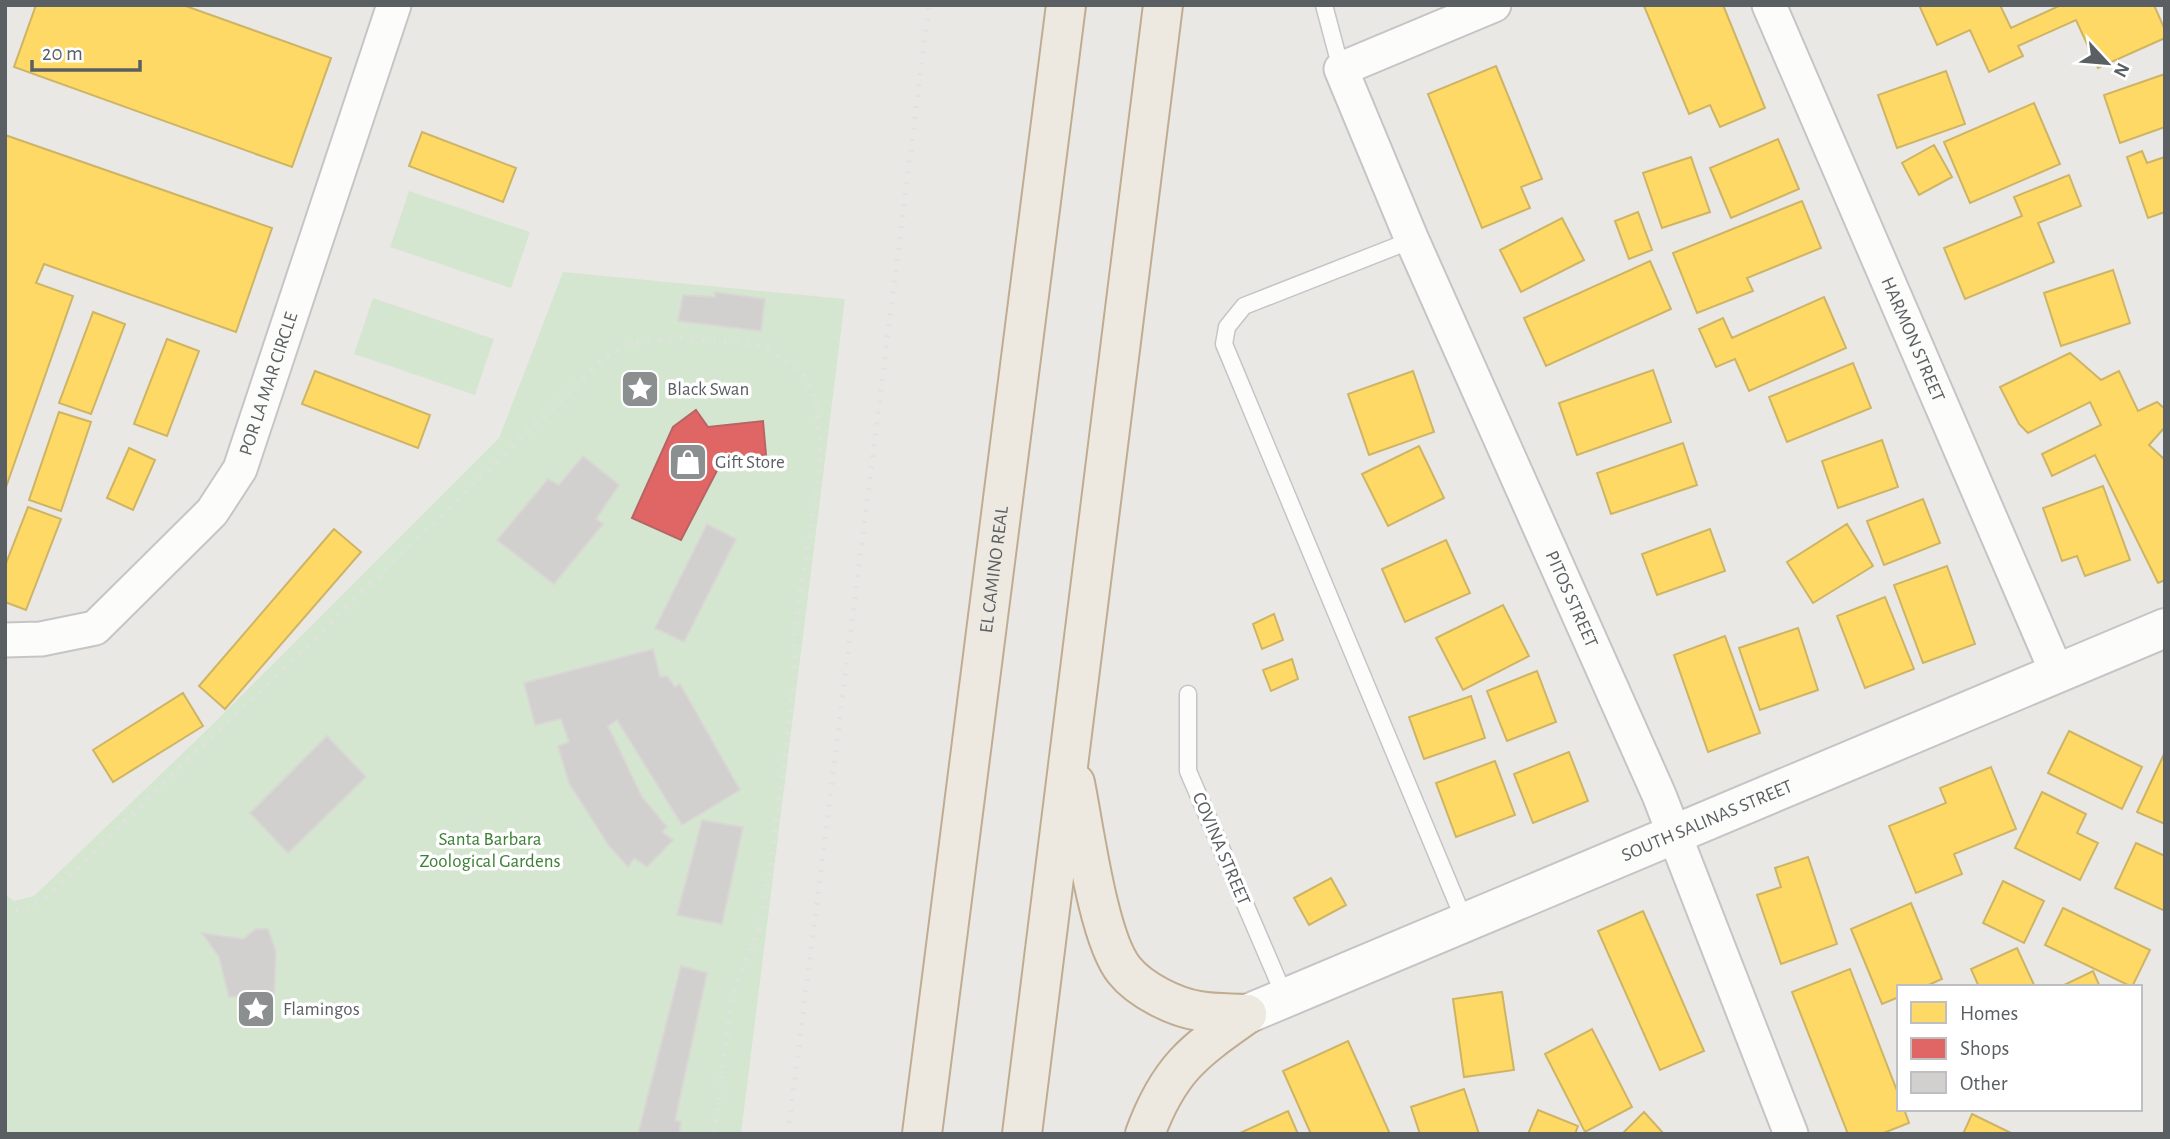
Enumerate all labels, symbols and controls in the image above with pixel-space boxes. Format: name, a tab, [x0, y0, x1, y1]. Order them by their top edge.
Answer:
scale bar	[32, 28, 140, 72]
north arrow	[2072, 28, 2142, 98]
text: 20 m	[42, 43, 83, 64]
text: N	[2109, 60, 2132, 80]
street label: HARMON STREET	[1878, 274, 1948, 405]
street label: POR LA MAR CIRCLE	[236, 310, 301, 458]
place icon: Black Swan	[619, 368, 661, 410]
place label: Black Swan	[667, 380, 749, 399]
shop icon: Gift Store	[667, 441, 709, 483]
place label: Gift Store	[715, 453, 785, 472]
street label: EL CAMINO REAL	[976, 505, 1012, 634]
street label: PITOS STREET	[1542, 548, 1602, 650]
street label: SOUTH SALINAS STREET	[1619, 776, 1795, 865]
street label: COVINA STREET	[1189, 790, 1253, 908]
park label: Santa Barbara Zoological Gardens	[419, 830, 561, 871]
legend	[1897, 985, 2142, 1111]
place icon: Flamingos	[235, 988, 277, 1030]
place label: Flamingos	[283, 1000, 360, 1019]
text: Homes	[1960, 1003, 2018, 1024]
text: Shops	[1960, 1038, 2009, 1059]
text: Other	[1960, 1073, 2008, 1094]

